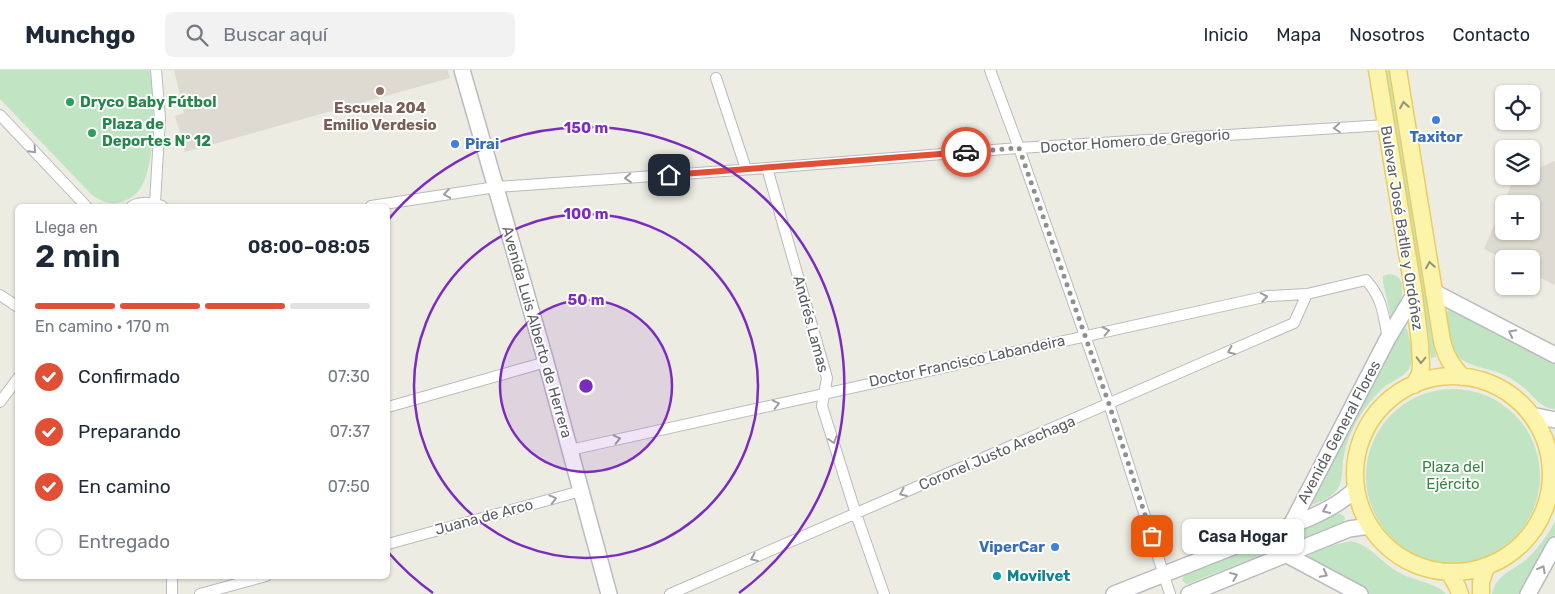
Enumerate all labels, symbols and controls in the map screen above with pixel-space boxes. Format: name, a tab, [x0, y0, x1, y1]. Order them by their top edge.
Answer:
search box	[165, 12, 515, 57]
text: Munchgo	[25, 21, 135, 49]
icon: search	[183, 21, 211, 49]
text: Buscar aquí	[223, 23, 327, 46]
text: Inicio	[1203, 24, 1248, 46]
text: Mapa	[1276, 24, 1321, 46]
text: Nosotros	[1349, 24, 1425, 46]
text: Contacto	[1453, 24, 1530, 46]
marker: Escuela 204 Emilio Verdesio	[374, 85, 386, 97]
map controls	[1495, 85, 1540, 295]
button: locate	[1495, 85, 1540, 130]
place label: Dryco Baby Fútbol	[80, 93, 216, 111]
marker: Dryco Baby Fútbol	[64, 96, 76, 108]
place label: Escuela 204 Emilio Verdesio	[323, 99, 437, 134]
one-way arrow	[1399, 101, 1409, 109]
marker: Taxitor	[1430, 114, 1442, 126]
place label: Plaza de Deportes Nº 12	[102, 115, 211, 150]
text: 150 m	[564, 119, 608, 137]
one-way arrow	[1333, 123, 1341, 134]
street label: Bulevar José Batlle y Ordóñez	[1377, 124, 1427, 332]
street label: Doctor Homero de Gregorio	[1039, 125, 1231, 157]
marker: Plaza de Deportes Nº 12	[86, 127, 98, 139]
courier	[941, 127, 991, 177]
place label: Taxitor	[1409, 128, 1463, 146]
place label: Pirai	[465, 135, 499, 153]
marker: Pirai	[449, 138, 461, 150]
icon: car	[952, 138, 980, 166]
button: layers	[1495, 140, 1540, 185]
one-way arrow	[27, 145, 36, 154]
pin	[648, 154, 690, 196]
icon: home	[655, 161, 683, 189]
one-way arrow	[623, 172, 631, 183]
one-way arrow	[443, 189, 452, 199]
button: +	[1495, 195, 1540, 240]
text: 100 m	[564, 205, 608, 223]
text: Llega en	[35, 218, 98, 237]
street label: Avenida Luis Alberto de Herrera	[498, 224, 576, 440]
text: 08:00–08:05	[248, 235, 370, 258]
text: 2 min	[35, 237, 120, 275]
button: −	[1495, 250, 1540, 295]
one-way arrow	[1425, 261, 1435, 270]
street label: Andrés Lamas	[789, 274, 833, 375]
text: 50 m	[568, 291, 604, 309]
one-way arrow	[1260, 293, 1269, 303]
text: En camino · 170 m	[35, 317, 169, 336]
one-way arrow	[1101, 326, 1110, 337]
one-way arrow	[1508, 329, 1517, 339]
street label: Doctor Francisco Labandeira	[867, 331, 1067, 391]
one-way arrow	[1227, 344, 1236, 355]
street label: Avenida General Flores	[1294, 357, 1385, 507]
one-way arrow	[1416, 357, 1426, 365]
icon: check	[35, 363, 63, 391]
text: Confirmado	[78, 365, 180, 388]
text: 07:30	[328, 367, 370, 386]
centre of rings	[577, 377, 595, 395]
one-way arrow	[771, 399, 780, 409]
street label: Coronel Justo Arechaga	[916, 412, 1078, 494]
icon: check	[35, 418, 63, 446]
text: Preparando	[78, 420, 181, 443]
text: 07:37	[330, 422, 370, 441]
one-way arrow	[613, 434, 622, 445]
one-way arrow	[827, 435, 837, 443]
park label: Plaza del Ejército	[1422, 458, 1484, 493]
icon: check	[35, 473, 63, 501]
text: En camino	[78, 475, 171, 498]
text: 07:50	[328, 477, 370, 496]
one-way arrow	[899, 487, 908, 497]
one-way arrow	[548, 494, 557, 505]
street label: Juana de Arco	[433, 495, 535, 539]
one-way arrow	[1322, 503, 1331, 514]
pin	[1131, 515, 1173, 557]
callout: Casa Hogar	[1182, 518, 1304, 554]
icon: bag	[1138, 522, 1166, 550]
text: Casa Hogar	[1198, 527, 1288, 546]
text: Entregado	[78, 530, 170, 553]
place label: ViperCar	[979, 538, 1045, 556]
marker: ViperCar	[1049, 541, 1061, 553]
one-way arrow	[750, 551, 759, 562]
one-way arrow	[1535, 566, 1545, 575]
place label: Movilvet	[1007, 567, 1070, 585]
one-way arrow	[1318, 568, 1327, 578]
marker: Movilvet	[991, 570, 1003, 582]
one-way arrow	[1230, 572, 1238, 582]

